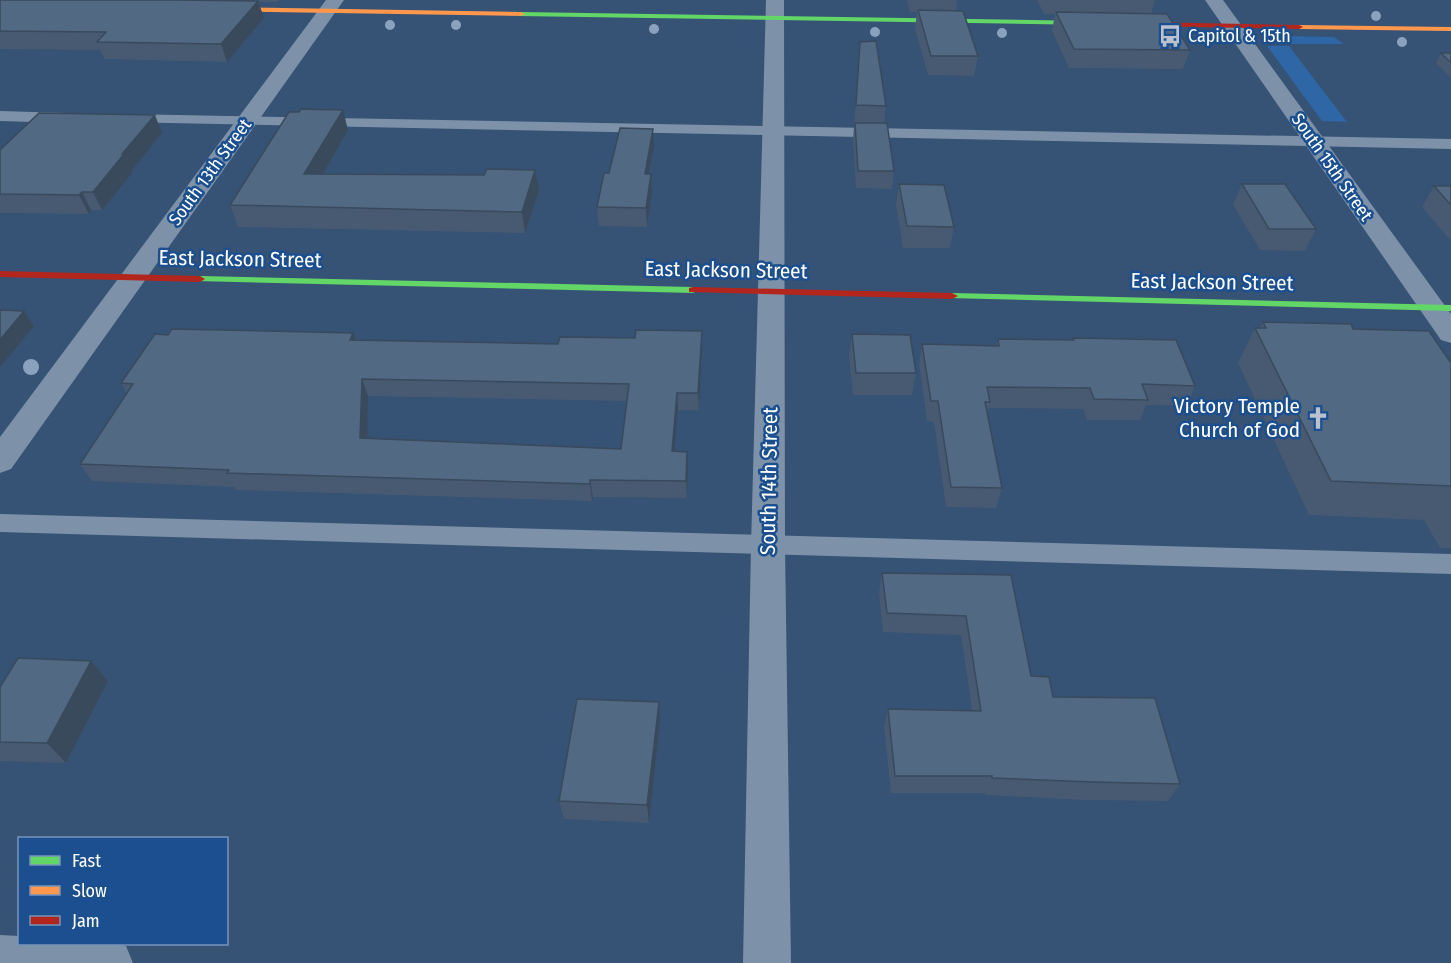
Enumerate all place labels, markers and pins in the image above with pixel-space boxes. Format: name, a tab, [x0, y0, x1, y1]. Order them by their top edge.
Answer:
bus stop icon: Capitol & 15th	[1157, 23, 1183, 49]
place label: Capitol & 15th	[1188, 25, 1291, 47]
place label: Victory Temple Church of God	[1174, 393, 1300, 443]
church icon: Victory Temple Church of God	[1305, 405, 1331, 431]

